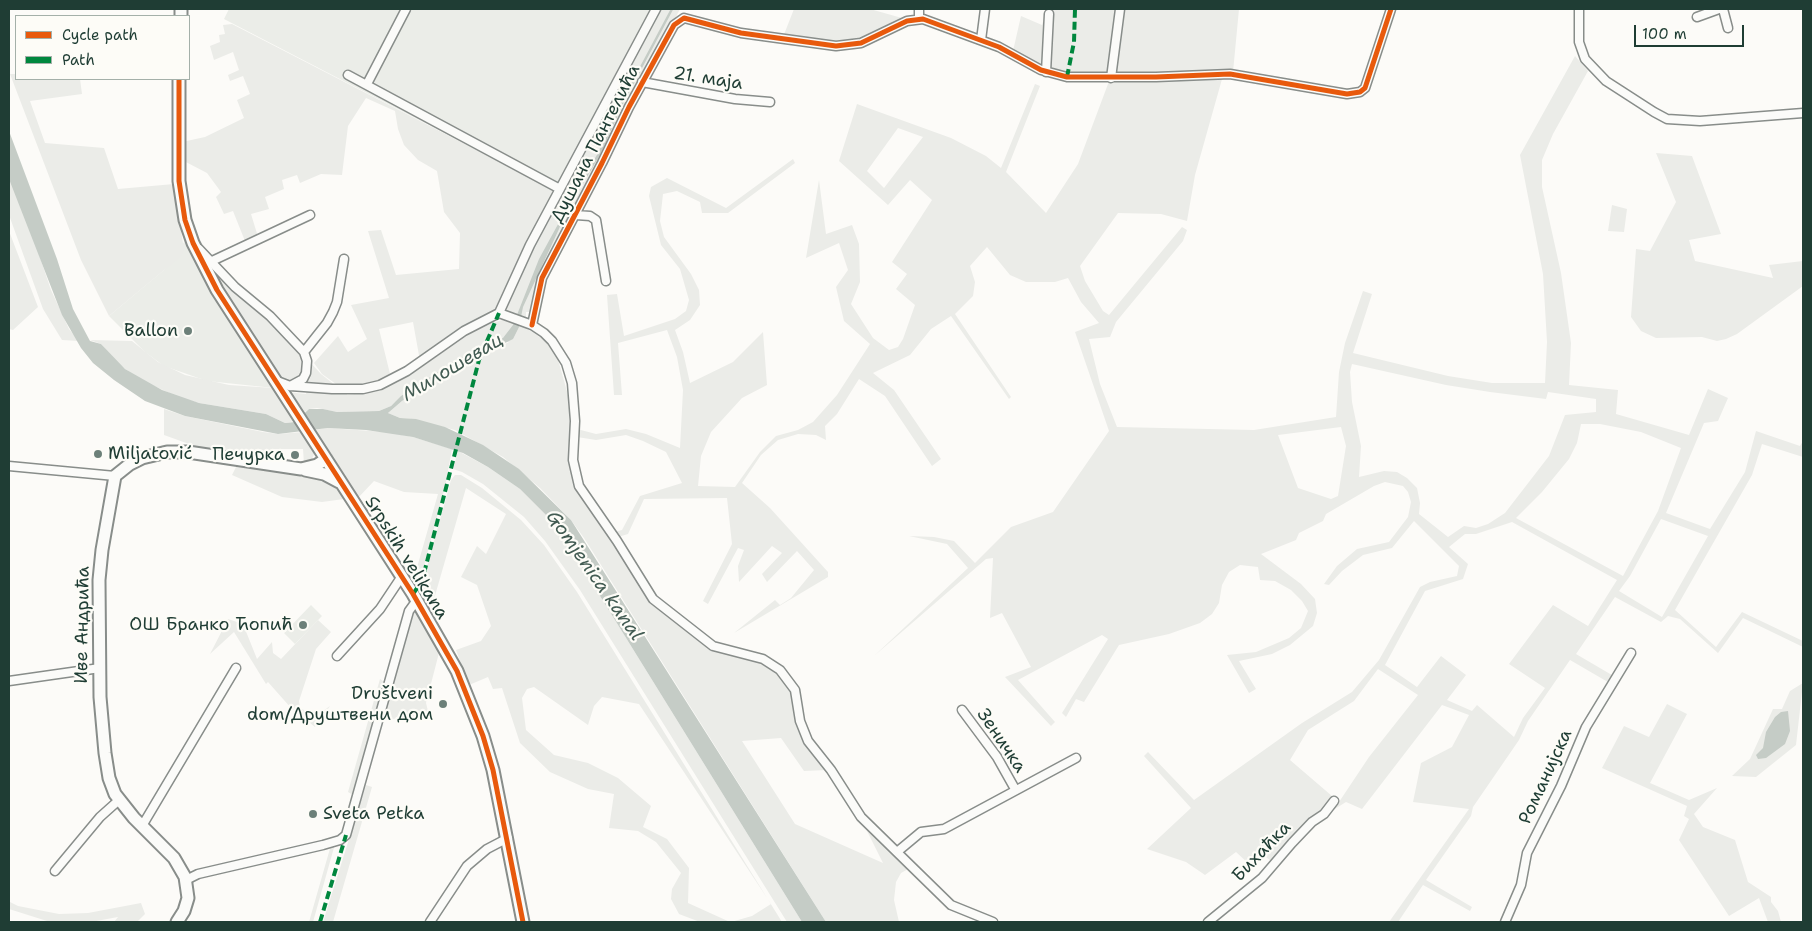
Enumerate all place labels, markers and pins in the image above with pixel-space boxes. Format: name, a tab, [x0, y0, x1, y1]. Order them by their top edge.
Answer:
place label: Ballon	[124, 320, 178, 342]
marker: Ballon	[182, 325, 194, 337]
place label: Miljatović	[108, 443, 193, 465]
place label: Печурка	[212, 444, 285, 466]
marker: Miljatović	[92, 448, 104, 460]
marker: Печурка	[289, 449, 301, 461]
place label: ОШ Бранко Ћопић	[129, 614, 293, 636]
marker: ОШ Бранко Ћопић	[297, 619, 309, 631]
place label: Društveni dom/Друштвени дом	[247, 683, 433, 726]
marker: Društveni dom/Друштвени дом	[437, 698, 449, 710]
place label: Sveta Petka	[323, 803, 424, 825]
marker: Sveta Petka	[307, 808, 319, 820]

